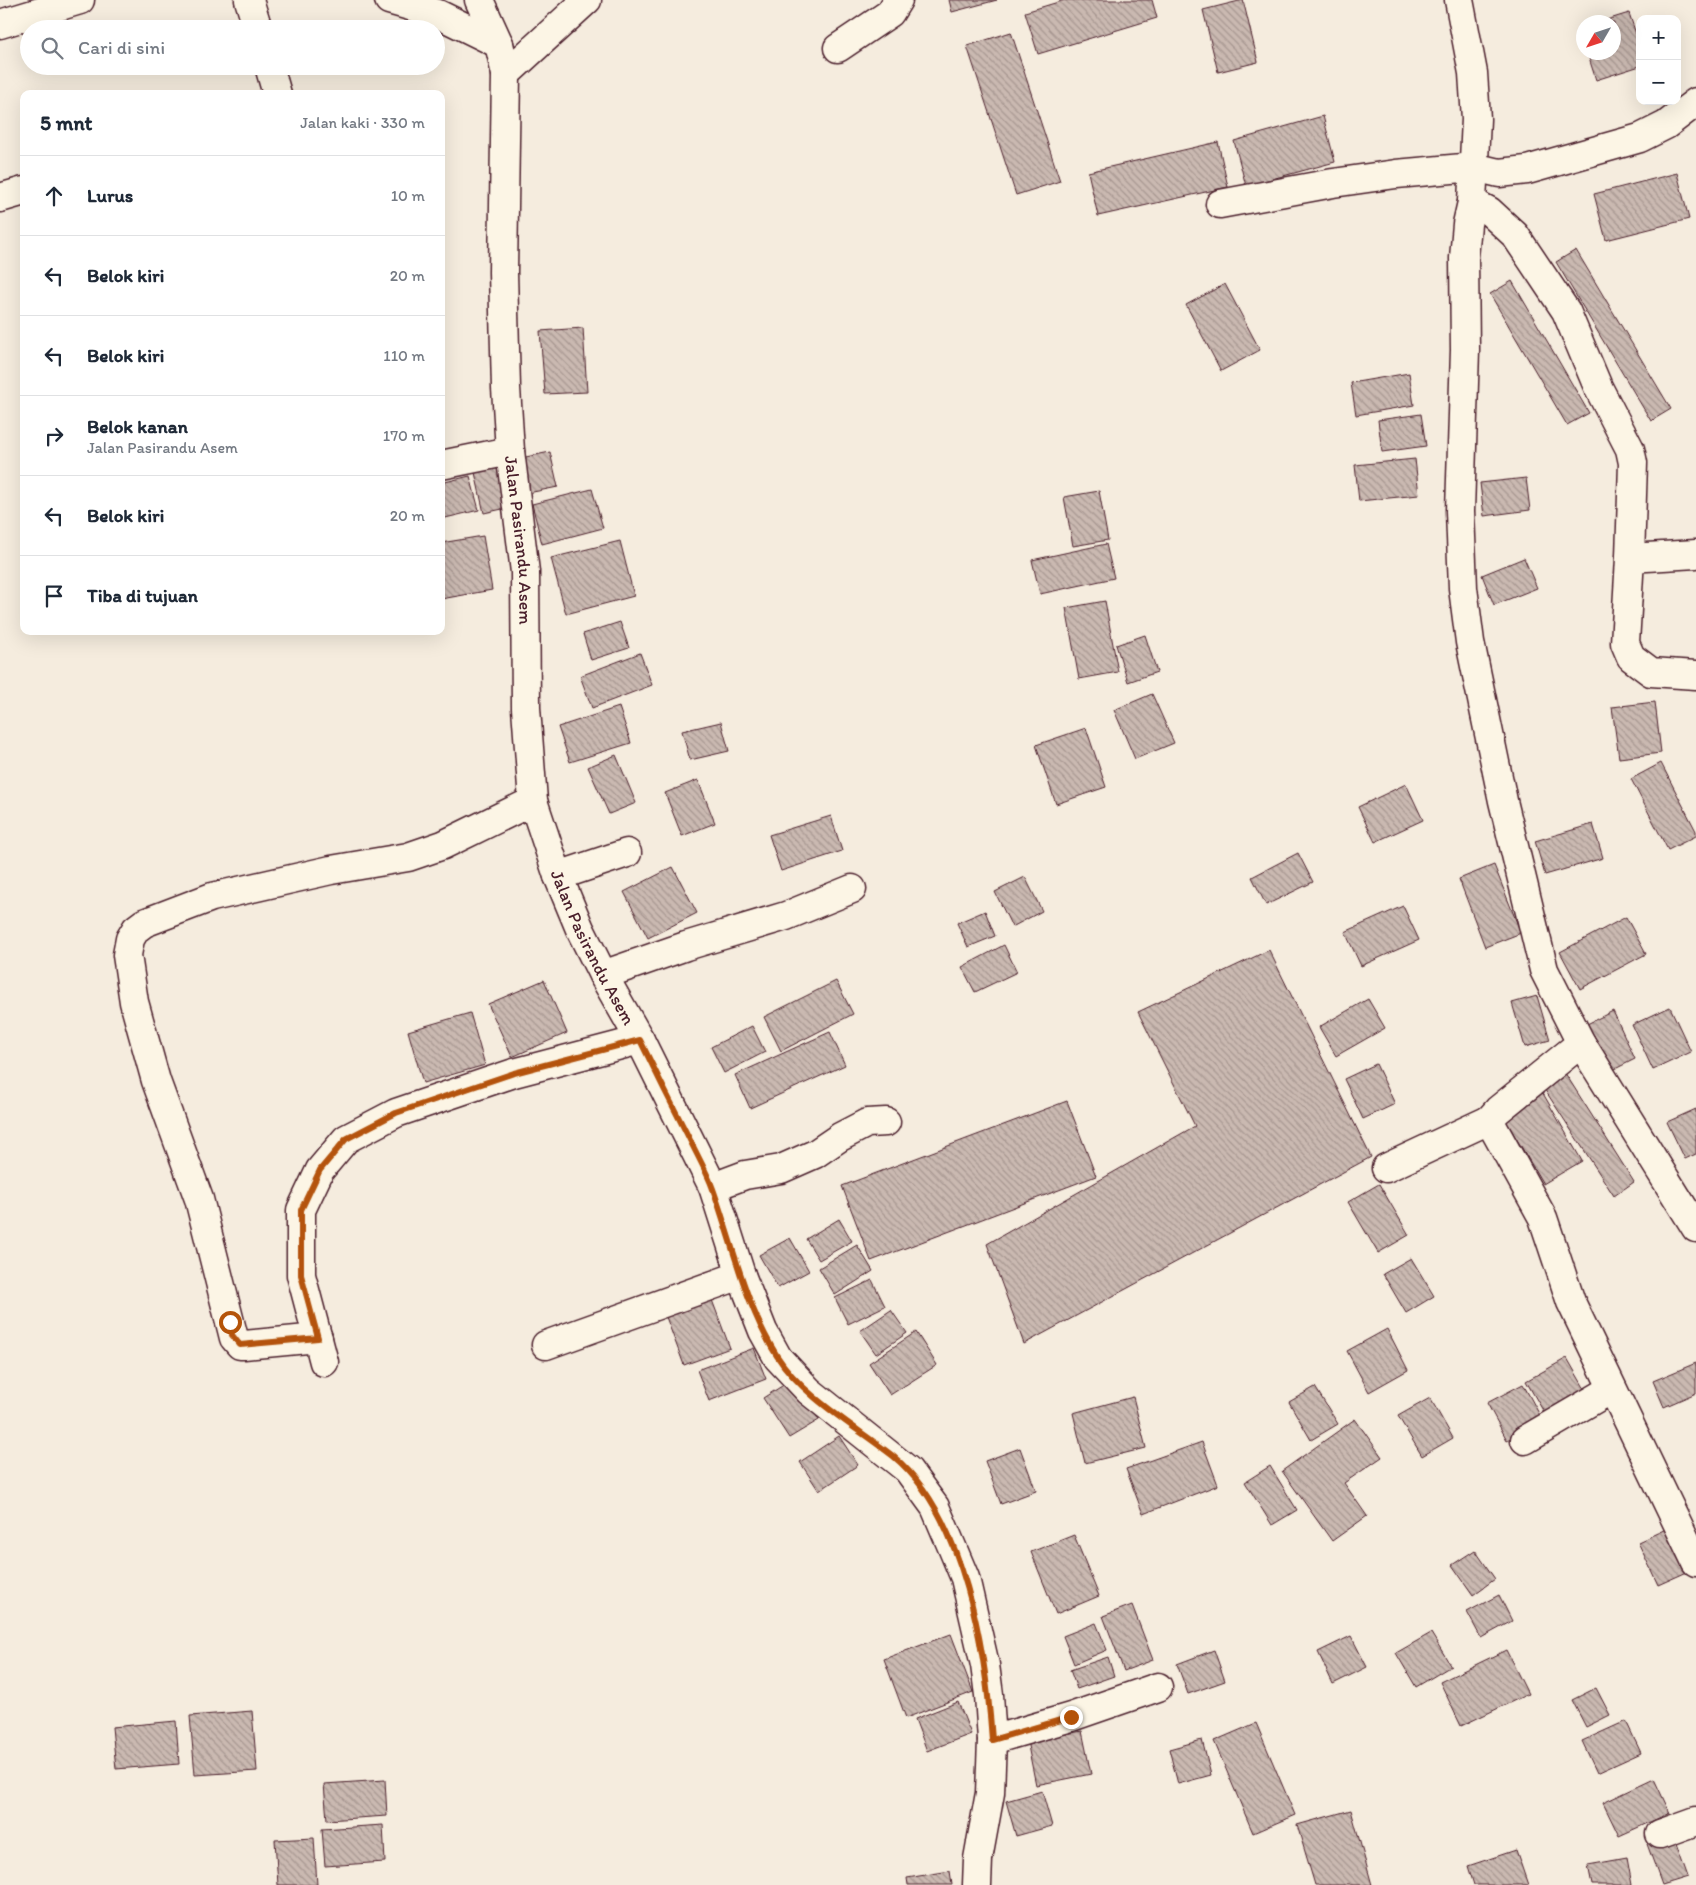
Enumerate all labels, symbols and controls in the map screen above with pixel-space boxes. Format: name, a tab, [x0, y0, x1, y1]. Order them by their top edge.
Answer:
north arrow	[1576, 15, 1621, 60]
map controls	[1636, 15, 1681, 105]
button: +	[1636, 15, 1681, 60]
search box	[20, 20, 445, 75]
icon: search	[38, 34, 66, 62]
text: Cari di sini	[78, 36, 165, 59]
button: −	[1636, 60, 1681, 105]
text: 5 mnt	[40, 110, 93, 135]
text: Jalan kaki · 330 m	[300, 113, 425, 132]
icon: ahead	[40, 182, 68, 210]
text: Lurus	[87, 184, 133, 207]
text: 10 m	[391, 186, 425, 205]
icon: left	[40, 262, 68, 290]
text: Belok kiri	[87, 264, 164, 287]
text: 20 m	[390, 266, 425, 285]
icon: left	[40, 342, 68, 370]
text: Belok kiri	[87, 344, 164, 367]
text: 110 m	[383, 346, 425, 365]
text: Belok kanan	[87, 415, 188, 438]
icon: right	[40, 422, 68, 450]
text: 170 m	[383, 426, 425, 445]
text: Jalan Pasirandu Asem	[87, 438, 238, 457]
street label: Jalan Pasirandu Asem	[500, 454, 536, 625]
icon: left	[40, 502, 68, 530]
text: Belok kiri	[87, 504, 164, 527]
text: 20 m	[390, 506, 425, 525]
icon: arrive	[40, 582, 68, 610]
text: Tiba di tujuan	[87, 584, 198, 607]
street label: Jalan Pasirandu Asem	[546, 867, 640, 1029]
route start	[219, 1311, 242, 1334]
route end	[1060, 1706, 1083, 1729]

